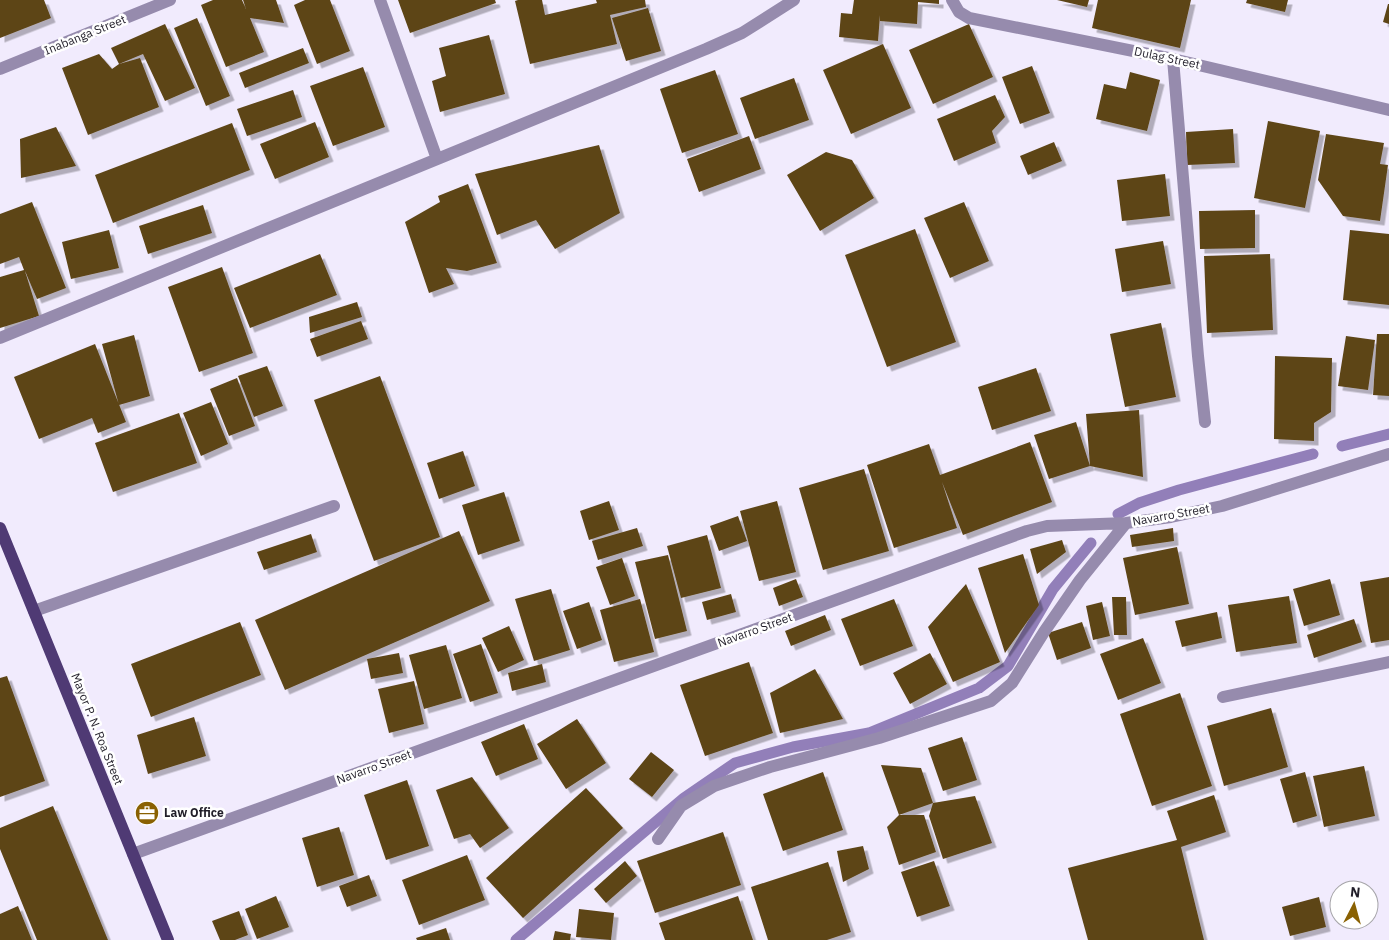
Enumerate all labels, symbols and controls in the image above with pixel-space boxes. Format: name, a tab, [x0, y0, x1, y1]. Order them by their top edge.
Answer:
street label: Inabanga Street	[42, 11, 128, 58]
street label: Dulag Street	[1133, 43, 1201, 72]
street label: Navarro Street	[1131, 500, 1211, 529]
street label: Navarro Street	[716, 609, 794, 650]
street label: Mayor P. N. Roa Street	[68, 671, 127, 787]
street label: Navarro Street	[335, 746, 413, 787]
office icon: Law Office	[134, 800, 160, 826]
place label: Law Office	[164, 805, 224, 820]
north arrow	[1329, 880, 1379, 930]
text: N	[1349, 883, 1361, 902]

